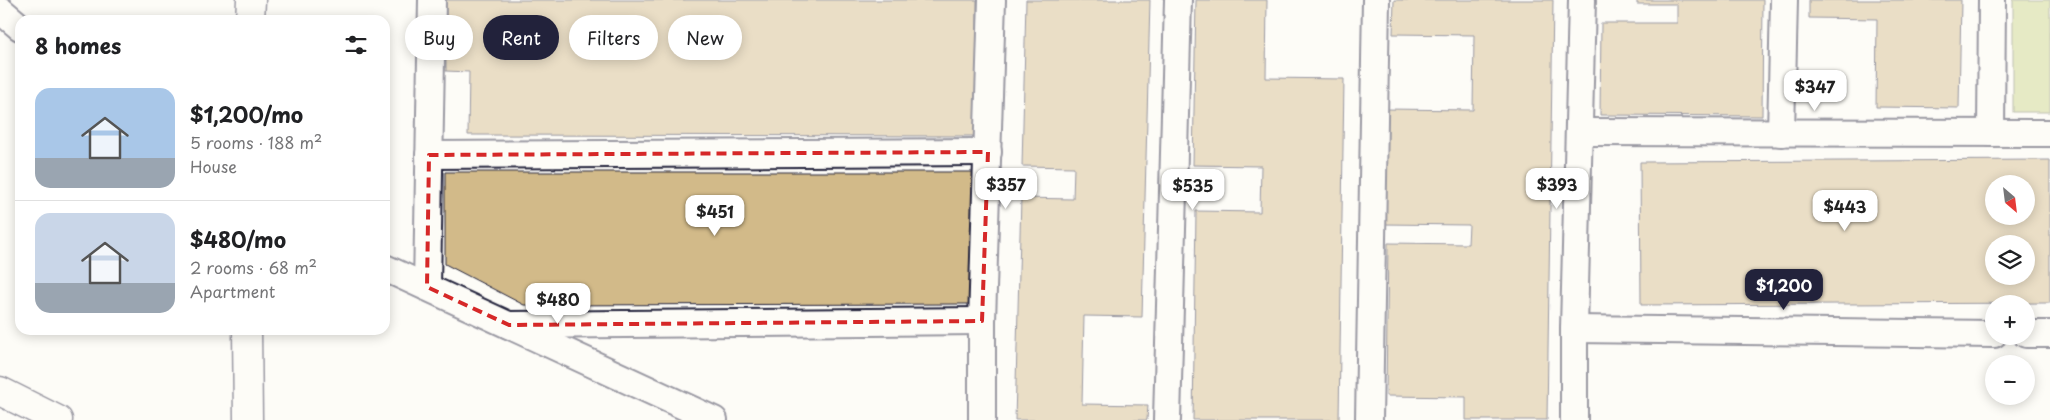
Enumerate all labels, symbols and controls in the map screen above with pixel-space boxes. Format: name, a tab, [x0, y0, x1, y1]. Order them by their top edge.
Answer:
chip: Buy	[405, 15, 473, 60]
chip: Rent	[483, 15, 559, 60]
chip: Filters	[569, 15, 658, 60]
chip: New	[668, 15, 742, 60]
text: 8 homes	[35, 29, 121, 61]
icon: filters	[342, 31, 370, 59]
pin: $347	[1785, 70, 1845, 112]
text: $347	[1795, 74, 1835, 98]
text: $1,200/mo	[190, 98, 303, 130]
icon: home	[75, 108, 135, 168]
text: 5 rooms · 188 m²	[190, 130, 322, 154]
text: House	[190, 154, 237, 178]
pin: $357	[976, 168, 1036, 210]
pin: $535	[1163, 168, 1223, 211]
pin: $393	[1527, 168, 1587, 210]
text: $357	[986, 172, 1026, 196]
text: $393	[1537, 172, 1577, 196]
text: $535	[1172, 173, 1214, 197]
north arrow	[1985, 175, 2035, 225]
map controls	[1985, 175, 2035, 405]
pin: $443	[1815, 190, 1875, 232]
pin: $451	[685, 194, 745, 237]
text: $443	[1824, 194, 1866, 218]
text: $451	[696, 199, 734, 223]
text: $480/mo	[190, 223, 286, 255]
icon: home	[75, 233, 135, 293]
button: layers	[1985, 235, 2035, 285]
text: 2 rooms · 68 m²	[190, 255, 317, 279]
pin: $1,200	[1743, 268, 1825, 311]
text: $1,200	[1756, 273, 1812, 297]
text: Apartment	[190, 279, 275, 303]
pin: $480	[528, 282, 588, 325]
text: $480	[536, 287, 580, 311]
button: +	[1985, 295, 2035, 345]
button: −	[1985, 355, 2035, 405]

